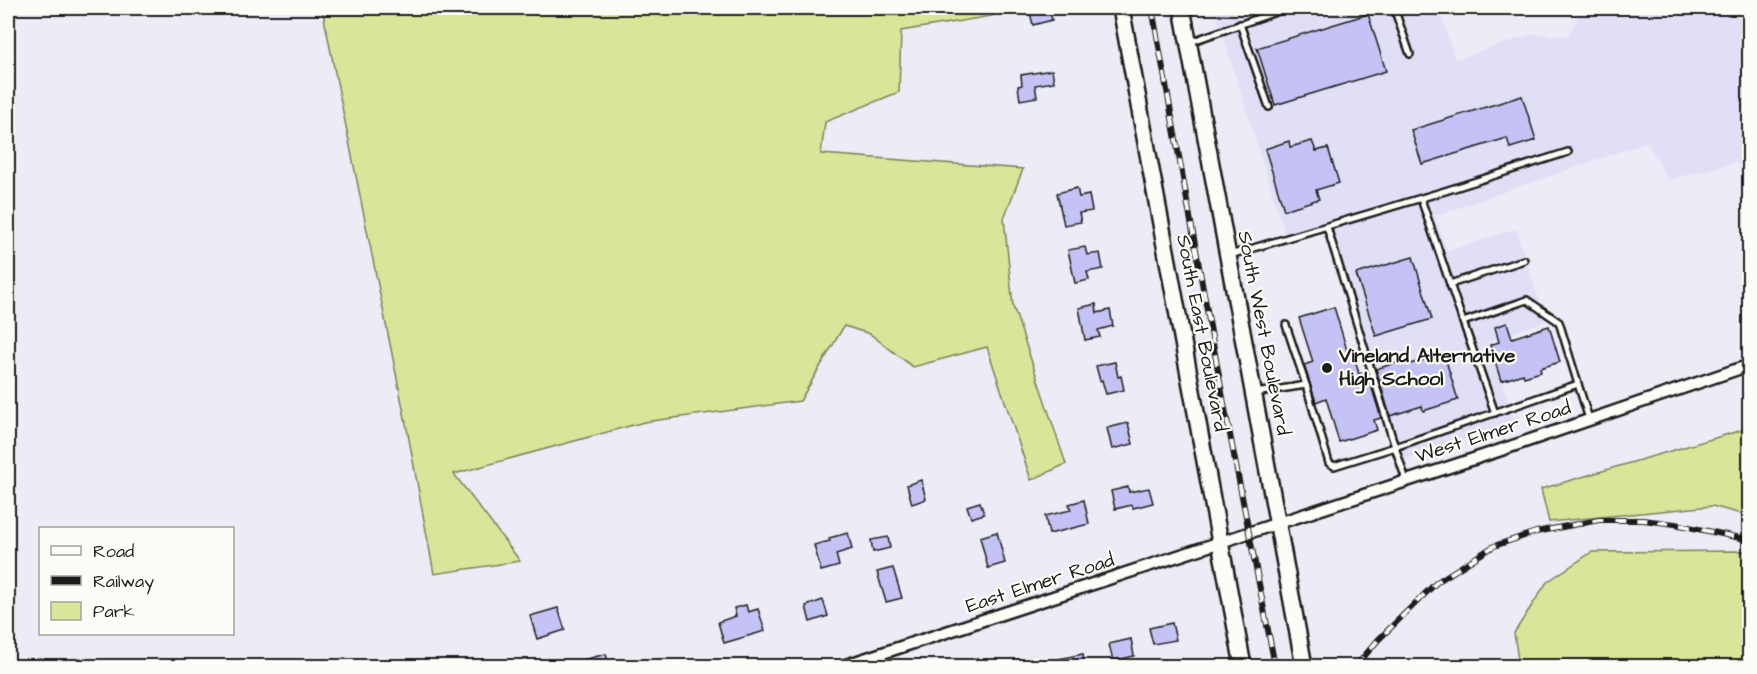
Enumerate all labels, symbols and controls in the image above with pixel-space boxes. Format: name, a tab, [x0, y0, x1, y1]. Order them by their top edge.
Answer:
street label: South West Boulevard	[1230, 229, 1298, 437]
street label: South East Boulevard	[1169, 232, 1235, 434]
place label: Vineland Alternative High School	[1338, 342, 1516, 394]
marker: Vineland Alternative High School	[1320, 361, 1334, 375]
street label: West Elmer Road	[1412, 394, 1574, 470]
legend	[39, 527, 234, 635]
text: Road	[93, 539, 134, 564]
street label: East Elmer Road	[962, 546, 1118, 620]
text: Railway	[93, 569, 154, 595]
text: Park	[93, 599, 135, 624]

